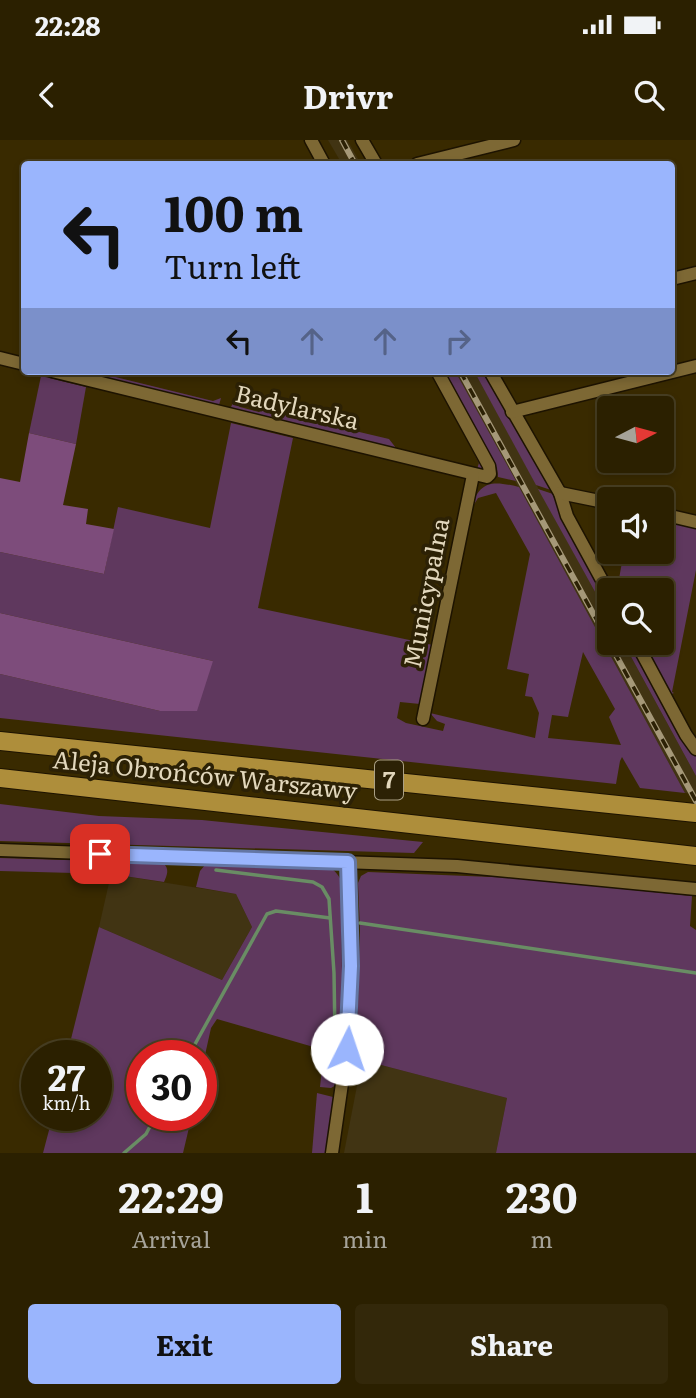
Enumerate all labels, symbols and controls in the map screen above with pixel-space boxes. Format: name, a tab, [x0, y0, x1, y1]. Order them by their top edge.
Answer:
text: 22:28	[35, 5, 101, 44]
text: Drivr	[303, 71, 393, 119]
icon: back	[28, 76, 66, 114]
icon: search	[630, 76, 668, 114]
text: 100 m	[164, 174, 303, 247]
icon: left	[49, 189, 140, 280]
text: Turn left	[164, 241, 301, 289]
icon: left	[220, 322, 258, 360]
icon: ahead	[293, 322, 331, 360]
icon: ahead	[366, 322, 404, 360]
icon: right	[439, 322, 477, 360]
street label: Badylarska	[232, 374, 363, 437]
north arrow	[597, 396, 674, 472]
map controls	[597, 396, 674, 655]
button: sound	[597, 487, 674, 564]
street label: Municypalna	[393, 514, 456, 671]
button: search	[597, 578, 674, 655]
street label: Aleja Obrońców Warszawy	[51, 740, 359, 807]
road number: 7	[375, 760, 403, 800]
pin	[70, 824, 130, 884]
icon: arrive	[81, 835, 119, 873]
position arrow	[310, 1012, 384, 1086]
speed limit sign: 30	[126, 1040, 217, 1131]
text: 27	[48, 1050, 85, 1102]
text: km/h	[43, 1089, 90, 1116]
text: 22:29	[118, 1164, 224, 1226]
text: 1	[356, 1164, 373, 1226]
text: 230	[506, 1164, 578, 1226]
text: Arrival	[132, 1221, 210, 1255]
text: min	[342, 1221, 387, 1255]
text: m	[531, 1221, 553, 1255]
button: Exit	[28, 1304, 341, 1384]
button: Share	[355, 1304, 668, 1384]

